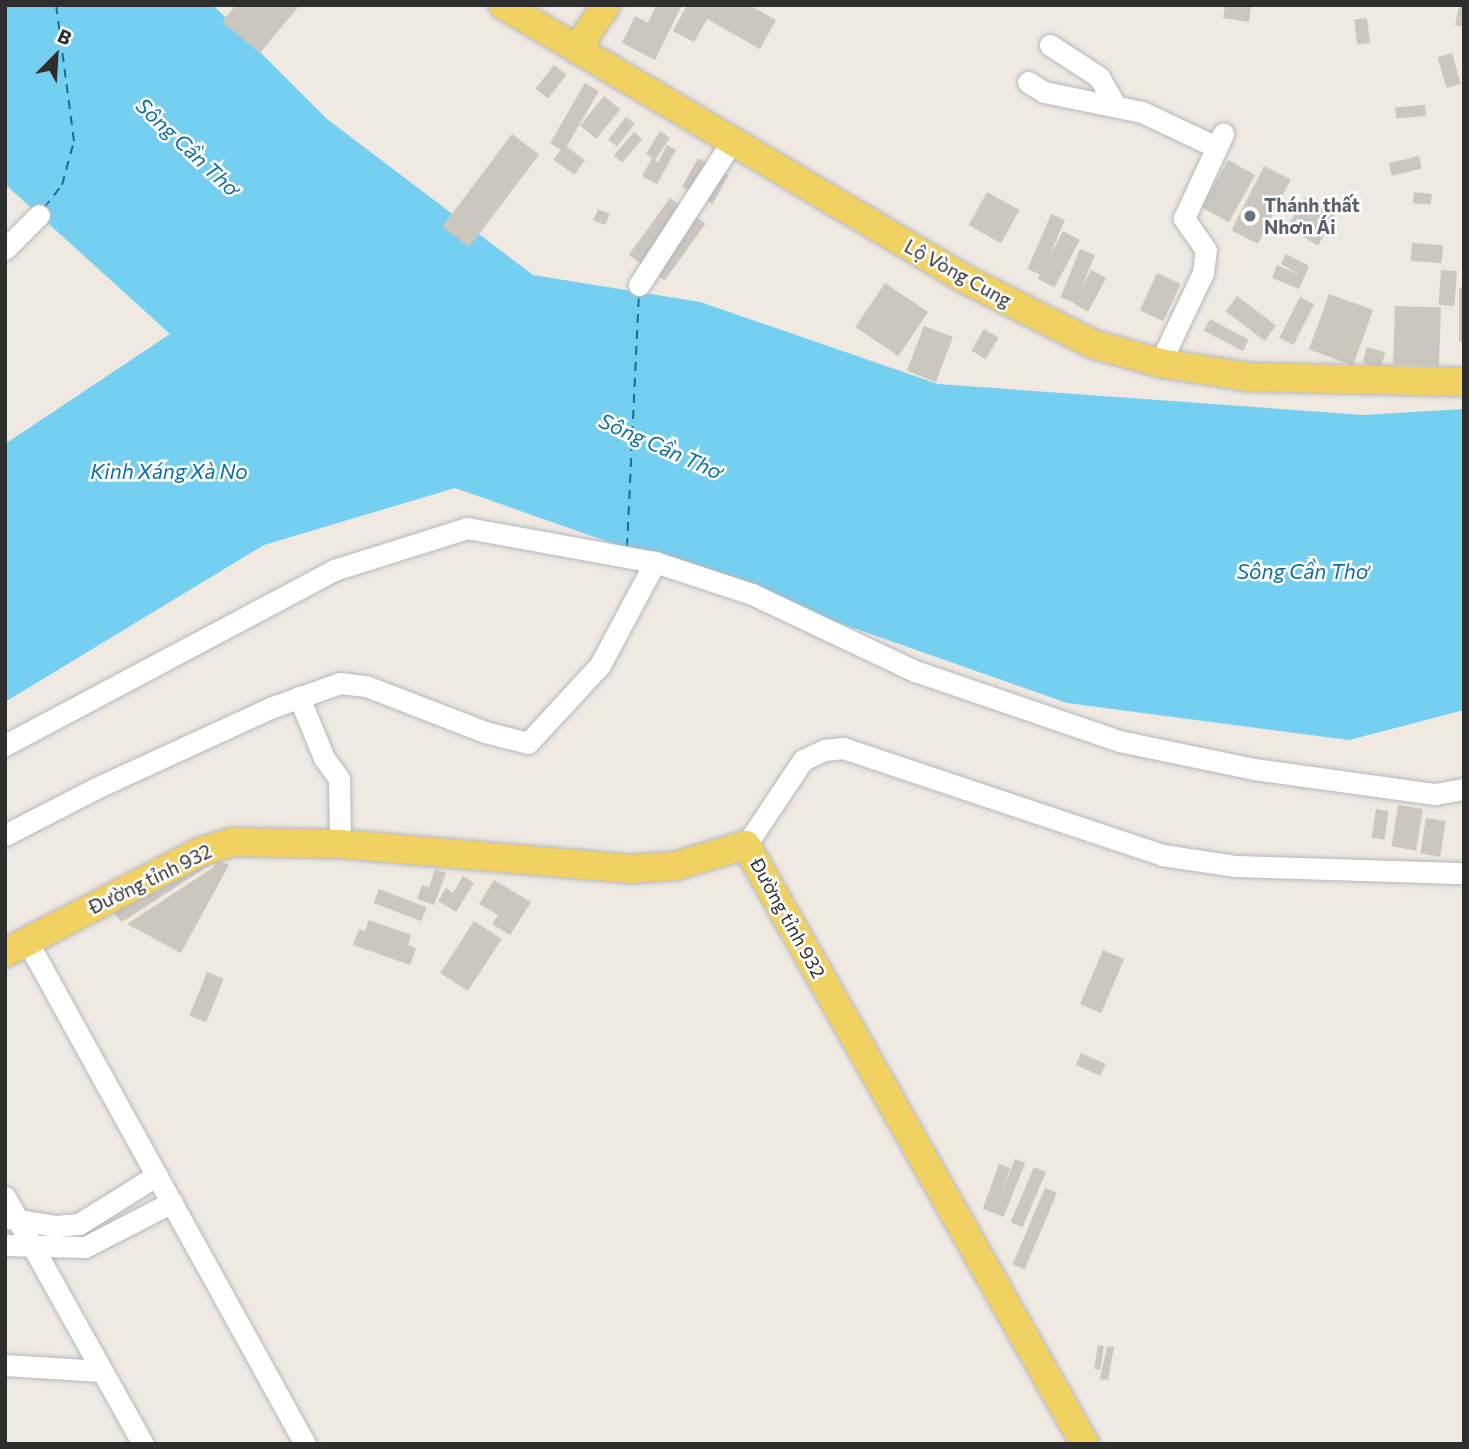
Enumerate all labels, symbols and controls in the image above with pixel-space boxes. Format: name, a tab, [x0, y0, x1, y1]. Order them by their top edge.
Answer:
north arrow	[21, 21, 91, 91]
text: B	[54, 23, 75, 49]
water label: Sông Cần Thơ	[131, 93, 245, 201]
place label: Thánh thất Nhơn Ái	[1264, 194, 1360, 238]
marker: Thánh thất Nhơn Ái	[1242, 208, 1258, 224]
street label: Lộ Vòng Cung	[901, 234, 1015, 312]
water label: Sông Cần Thơ	[595, 408, 727, 484]
water label: Kinh Xáng Xà No	[90, 458, 248, 484]
water label: Sông Cần Thơ	[1237, 558, 1369, 584]
street label: Đường tỉnh 932	[85, 839, 215, 919]
street label: Đường tỉnh 932	[746, 854, 830, 982]

